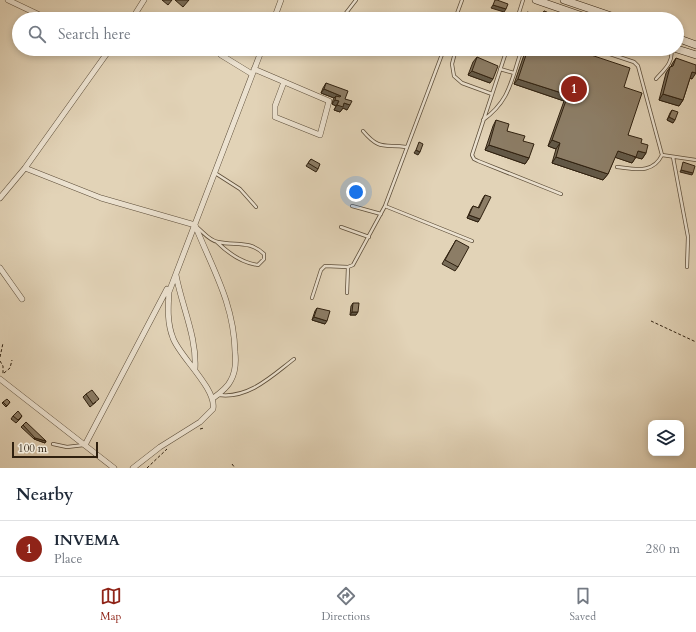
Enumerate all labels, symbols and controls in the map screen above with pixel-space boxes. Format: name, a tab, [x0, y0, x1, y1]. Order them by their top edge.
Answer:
search box	[12, 12, 684, 56]
icon: search	[26, 23, 48, 45]
text: Search here	[58, 24, 131, 44]
pin: 1	[561, 74, 587, 104]
your location	[346, 182, 366, 202]
map controls	[648, 420, 684, 456]
button: layers	[648, 420, 684, 456]
scale bar	[12, 440, 98, 459]
text: 100 m	[18, 441, 47, 456]
text: Nearby	[16, 483, 73, 506]
text: INVEMA	[54, 530, 120, 550]
text: 1	[26, 540, 32, 558]
text: 280 m	[646, 540, 680, 558]
text: Place	[54, 550, 82, 568]
tab: Map	[100, 585, 122, 624]
tab: Directions	[321, 585, 370, 624]
tab: Saved	[570, 585, 596, 624]

